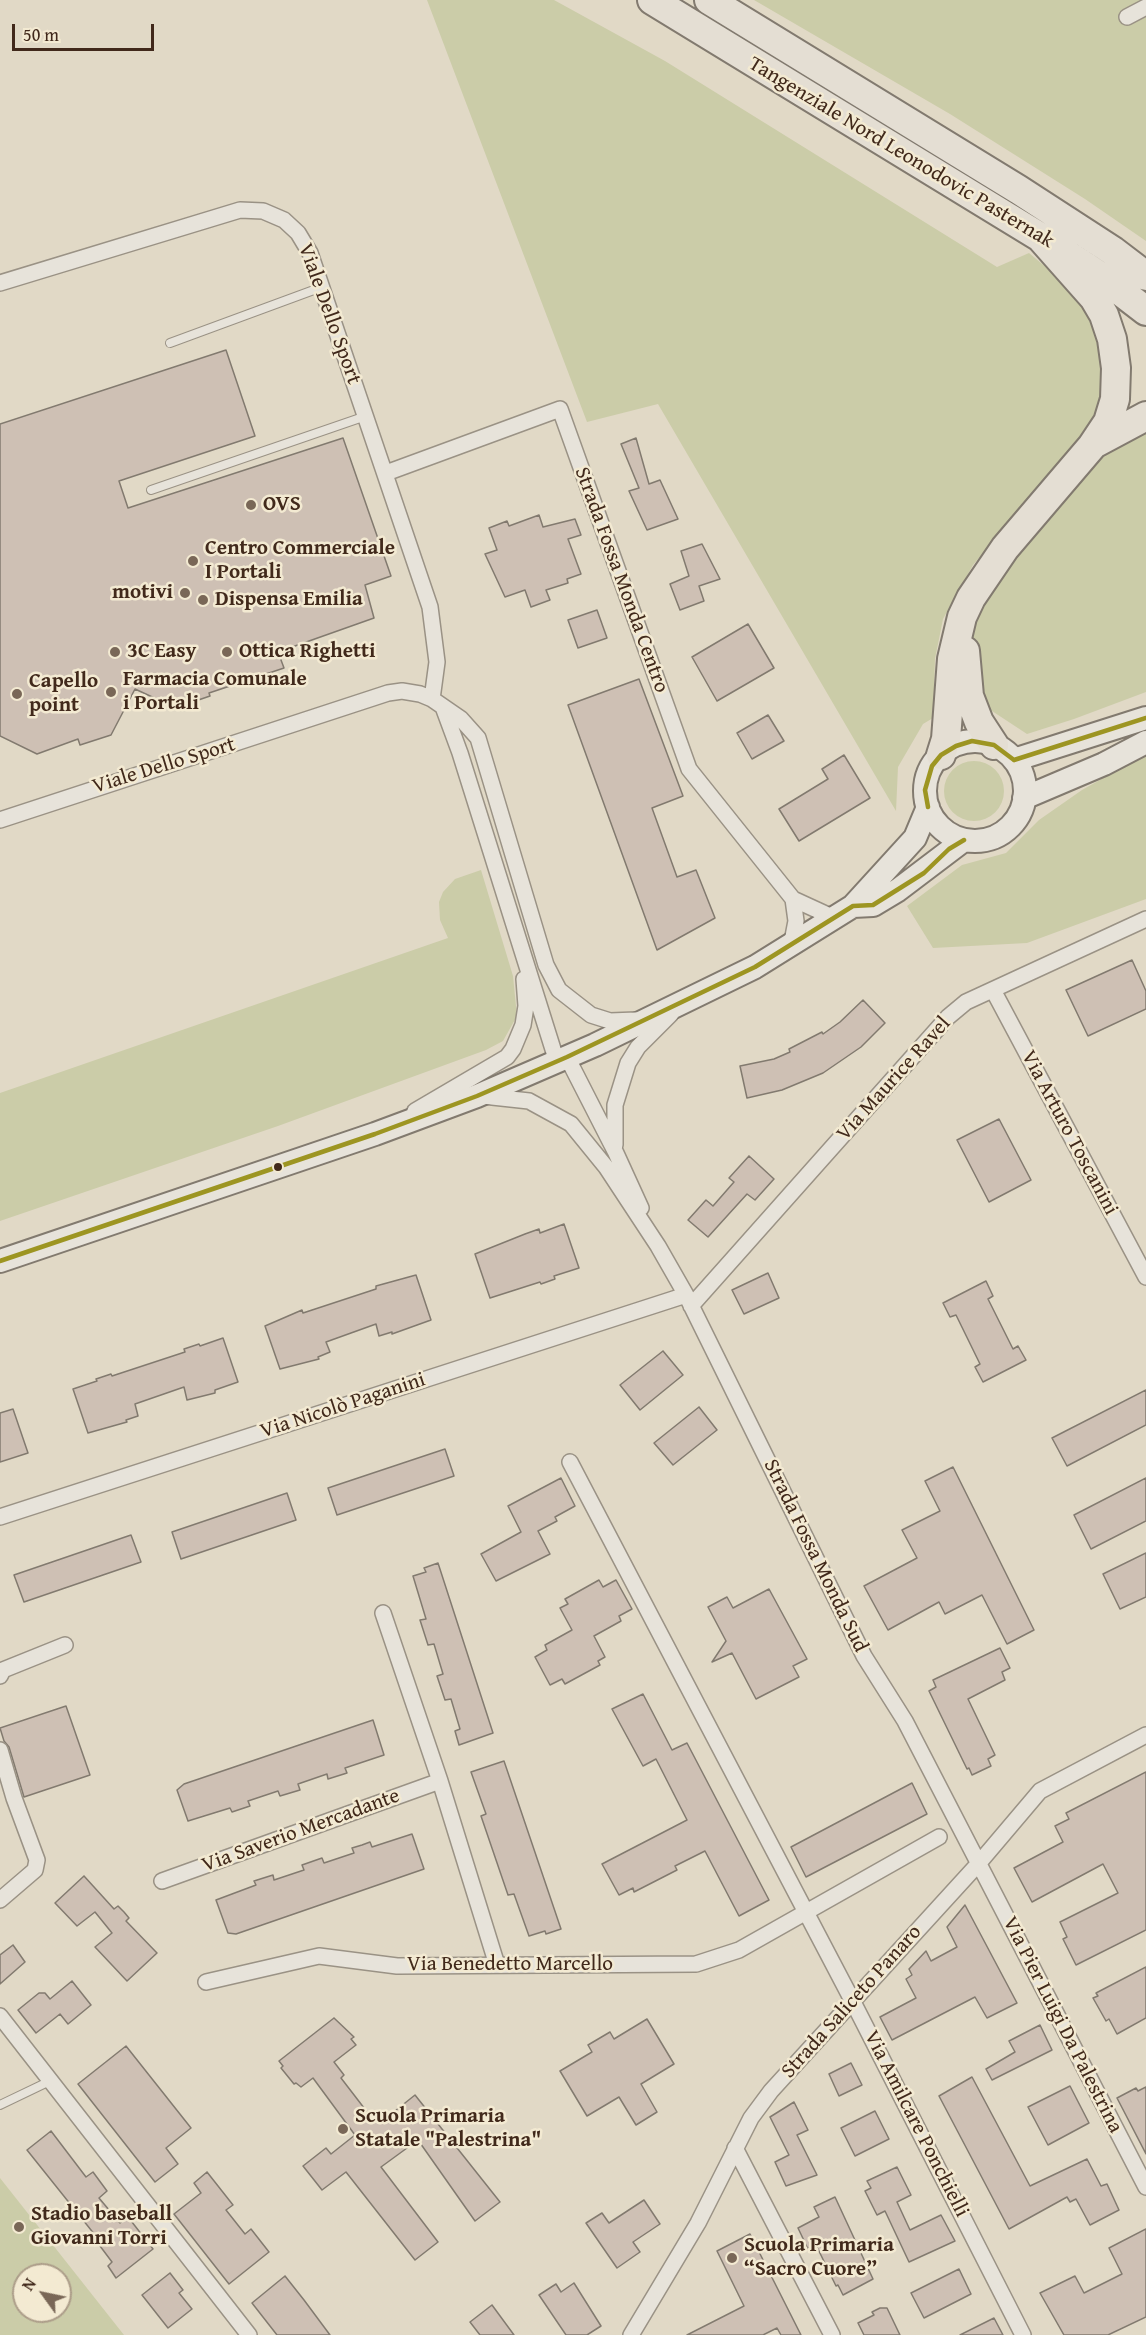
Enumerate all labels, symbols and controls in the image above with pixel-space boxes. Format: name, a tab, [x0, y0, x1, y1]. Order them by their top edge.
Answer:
scale bar	[15, 12, 158, 50]
text: 50 m	[23, 21, 59, 48]
street label: Tangenziale Nord Leonodovic Pasternak	[744, 52, 1058, 254]
street label: Viale Dello Sport	[292, 240, 366, 388]
street label: Strada Fossa Monda Centro	[568, 464, 674, 696]
place label: OVS	[263, 492, 301, 518]
marker: OVS	[244, 498, 258, 512]
place label: Centro Commerciale I Portali	[205, 536, 395, 586]
marker: Centro Commerciale I Portali	[186, 554, 200, 568]
place label: motivi	[112, 580, 173, 606]
marker: motivi	[178, 586, 192, 600]
place label: Dispensa Emilia	[215, 587, 363, 613]
marker: Dispensa Emilia	[196, 593, 210, 607]
place label: 3C Easy	[127, 639, 196, 665]
place label: Ottica Righetti	[239, 639, 375, 665]
marker: 3C Easy	[108, 645, 122, 659]
marker: Ottica Righetti	[220, 645, 234, 659]
place label: Farmacia Comunale i Portali	[123, 667, 307, 717]
place label: Capello point	[29, 669, 98, 719]
marker: Farmacia Comunale i Portali	[104, 685, 118, 699]
marker: Capello point	[10, 687, 24, 701]
street label: Viale Dello Sport	[90, 732, 238, 800]
street label: Via Maurice Ravel	[832, 1012, 956, 1146]
street label: Via Arturo Toscanini	[1015, 1046, 1123, 1220]
unlabelled marker	[272, 1161, 284, 1173]
street label: Via Nicolò Paganini	[257, 1367, 429, 1445]
street label: Strada Fossa Monda Sud	[757, 1455, 873, 1657]
street label: Via Saverio Mercadante	[199, 1783, 403, 1879]
street label: Via Pier Luigi Da Palestrina	[996, 1913, 1128, 2137]
street label: Strada Saliceto Panaro	[777, 1920, 927, 2084]
street label: Via Benedetto Marcello	[407, 1952, 613, 1978]
street label: Via Amilcare Ponchielli	[858, 2027, 974, 2221]
place label: Scuola Primaria Statale "Palestrina"	[355, 2104, 541, 2154]
marker: Scuola Primaria Statale "Palestrina"	[336, 2122, 350, 2136]
place label: Stadio baseball Giovanni Torri	[31, 2202, 172, 2252]
marker: Stadio baseball Giovanni Torri	[12, 2220, 26, 2234]
place label: Scuola Primaria “Sacro Cuore”	[744, 2233, 894, 2283]
marker: Scuola Primaria “Sacro Cuore”	[725, 2251, 739, 2265]
north arrow	[12, 2263, 72, 2323]
text: N	[16, 2273, 42, 2295]

